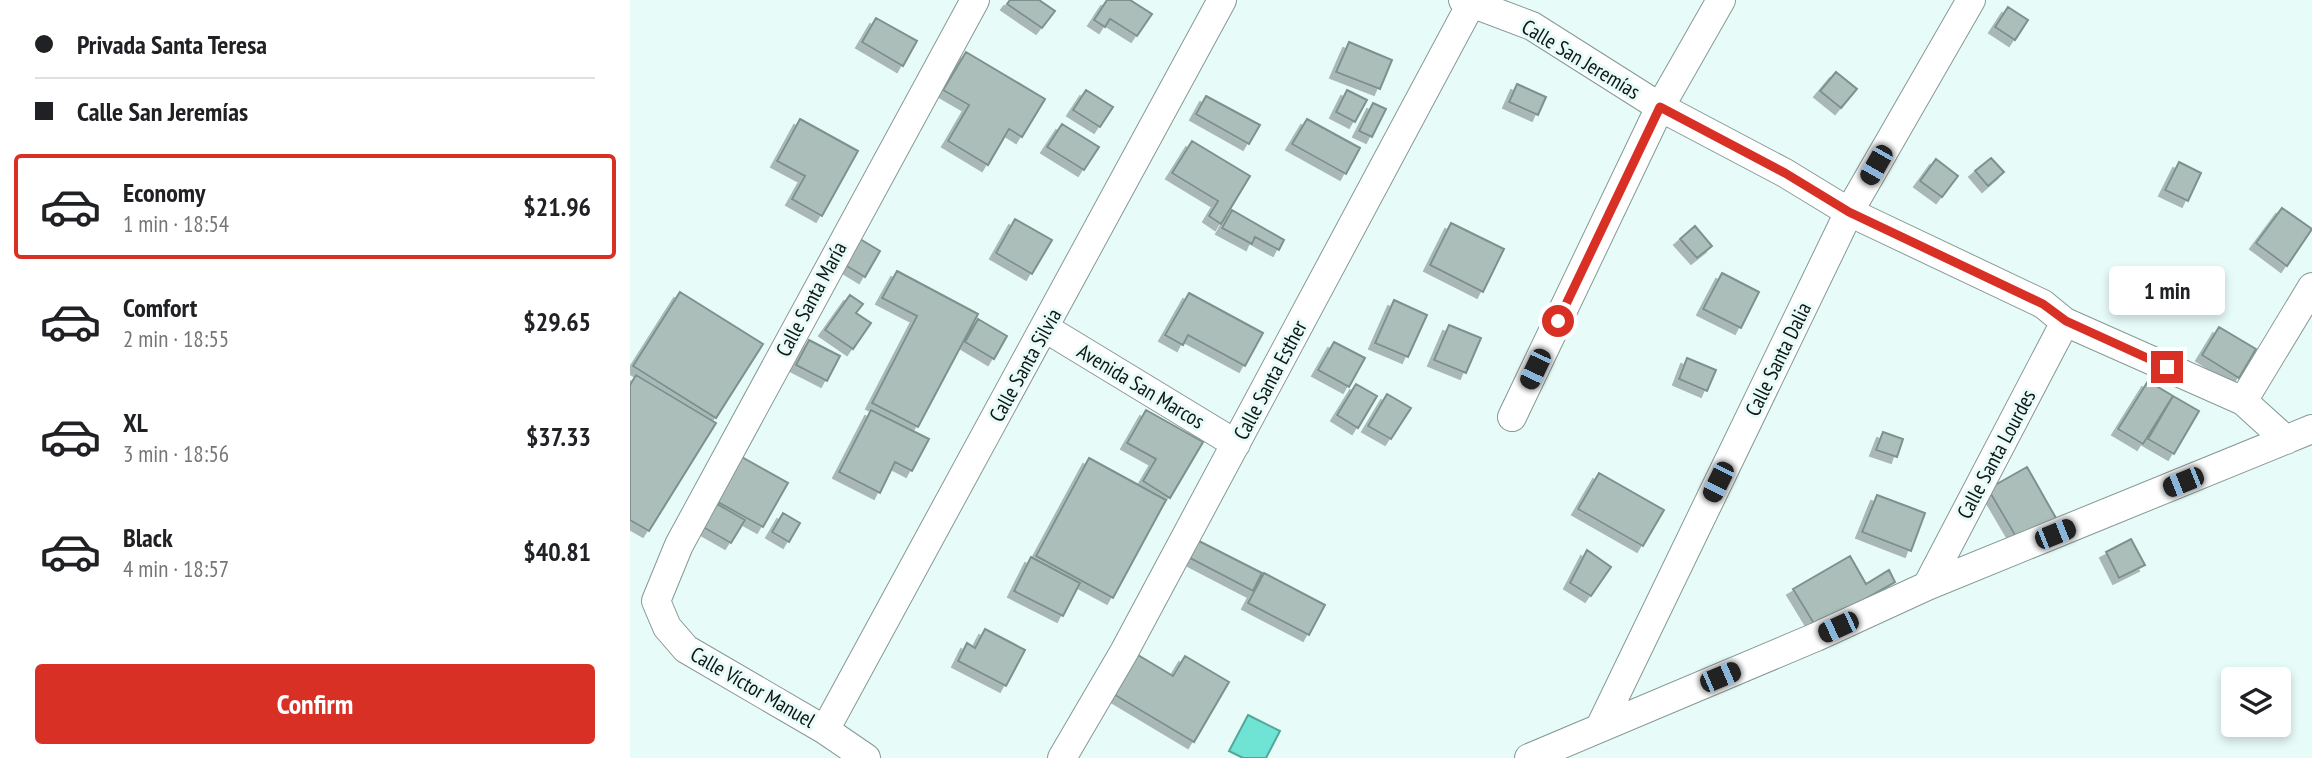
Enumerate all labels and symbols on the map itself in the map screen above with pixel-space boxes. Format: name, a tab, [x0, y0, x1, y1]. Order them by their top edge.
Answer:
street label: Calle San Jeremías	[1517, 13, 1645, 105]
car	[1857, 142, 1896, 188]
street label: Calle Santa María	[769, 237, 853, 361]
callout: 1 min	[2109, 266, 2225, 314]
street label: Calle Santa Dalia	[1739, 298, 1817, 420]
street label: Calle Santa Silvia	[983, 304, 1067, 426]
route start	[1542, 305, 1574, 337]
street label: Calle Santa Esther	[1227, 315, 1313, 444]
street label: Avenida San Marcos	[1072, 337, 1210, 435]
car	[1517, 346, 1554, 392]
route end	[2151, 351, 2183, 383]
street label: Calle Santa Lourdes	[1951, 385, 2041, 523]
car	[1700, 459, 1737, 505]
car	[2160, 464, 2207, 500]
car	[2032, 516, 2079, 552]
car	[1815, 609, 1862, 645]
street label: Calle Víctor Manuel	[686, 640, 820, 734]
car	[1697, 659, 1744, 695]

